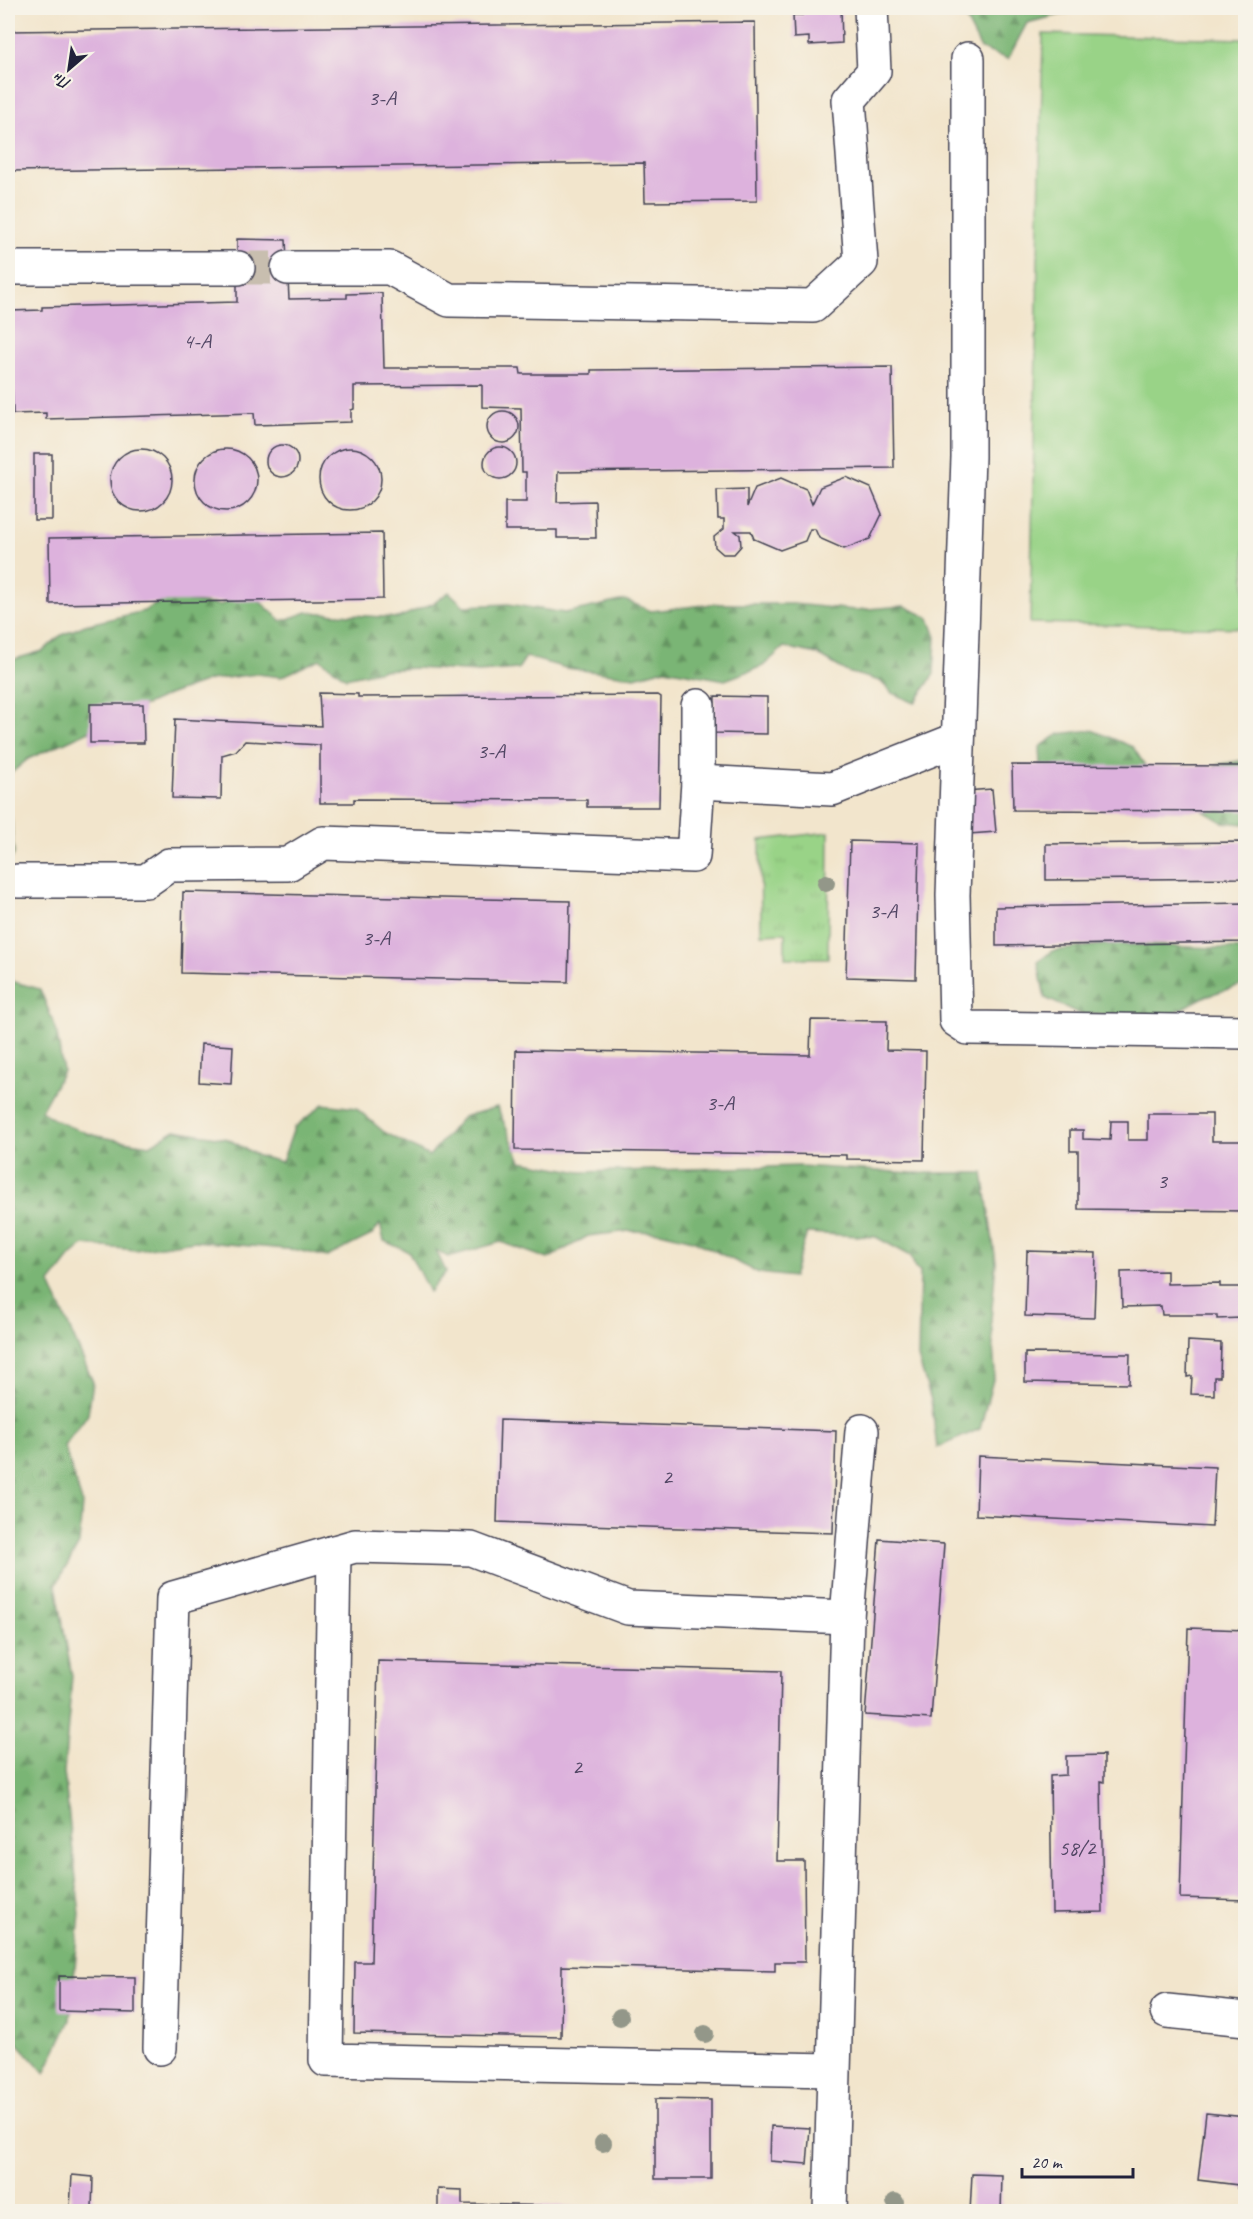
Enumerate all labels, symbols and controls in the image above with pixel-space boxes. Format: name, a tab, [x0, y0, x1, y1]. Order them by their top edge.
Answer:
north arrow	[39, 39, 99, 99]
text: Пн	[49, 68, 74, 94]
house number: 3-А	[368, 84, 397, 112]
house number: 4-А	[183, 327, 212, 355]
house number: 3-А	[477, 737, 506, 765]
house number: 3-А	[869, 897, 898, 925]
house number: 3-А	[362, 924, 391, 952]
house number: 3-А	[706, 1089, 735, 1117]
house number: 3	[1157, 1167, 1169, 1195]
house number: 2	[662, 1463, 674, 1491]
house number: 2	[572, 1753, 584, 1781]
house number: 58/2	[1059, 1834, 1098, 1862]
scale bar	[1022, 2141, 1133, 2179]
text: 20 m	[1031, 2151, 1064, 2173]

